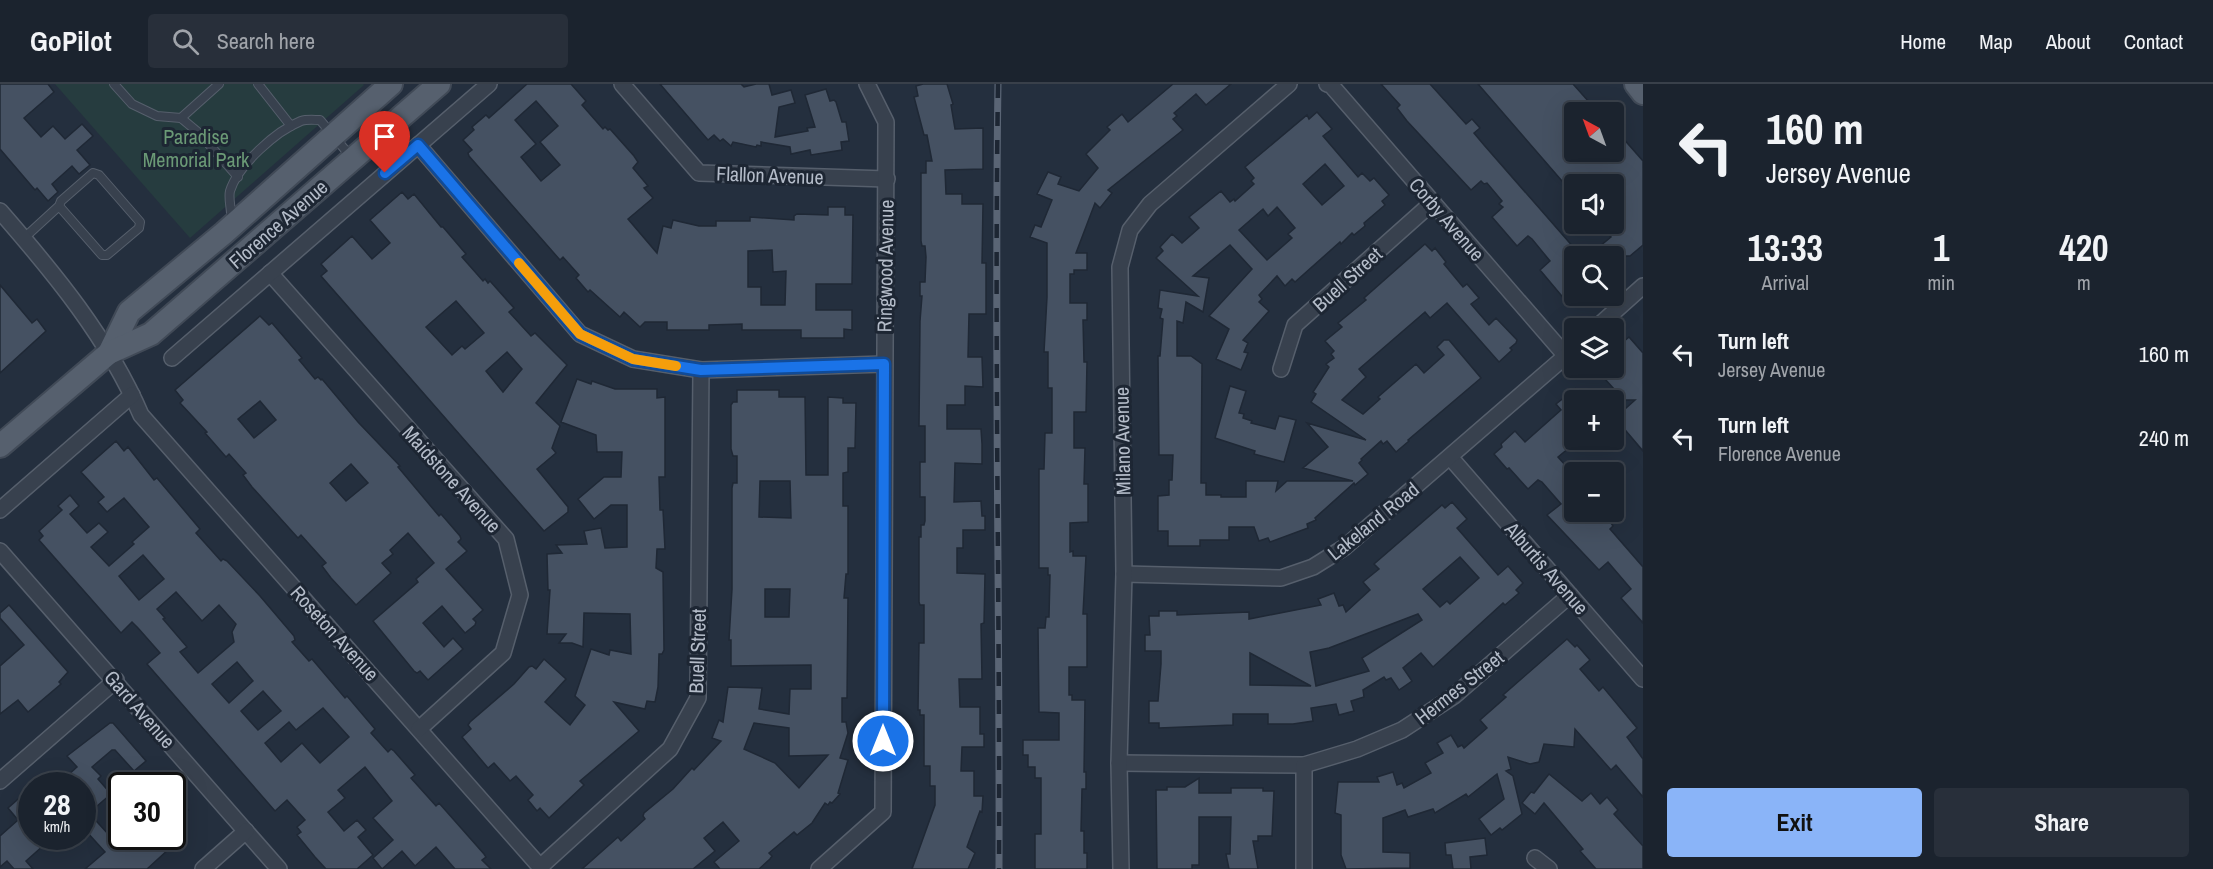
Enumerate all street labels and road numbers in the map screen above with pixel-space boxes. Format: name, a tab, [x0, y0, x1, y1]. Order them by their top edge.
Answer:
street label: Flallon Avenue	[716, 160, 824, 190]
street label: Corby Avenue	[1403, 171, 1491, 267]
street label: Florence Avenue	[223, 174, 333, 274]
street label: Ringwood Avenue	[870, 199, 900, 333]
street label: Buell Street	[1306, 240, 1388, 317]
street label: Milano Avenue	[1108, 387, 1136, 495]
street label: Maidstone Avenue	[397, 420, 507, 538]
street label: Lakeland Road	[1322, 476, 1424, 566]
street label: Alburtis Avenue	[1499, 515, 1595, 620]
street label: Roseton Avenue	[285, 579, 385, 687]
street label: Buell Street	[682, 608, 712, 694]
street label: Hermes Street	[1409, 644, 1509, 730]
street label: Gard Avenue	[98, 664, 182, 754]

